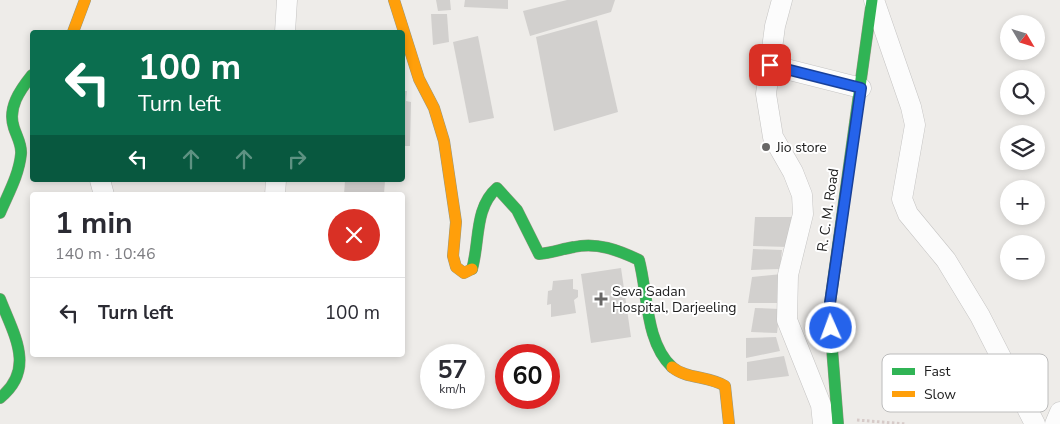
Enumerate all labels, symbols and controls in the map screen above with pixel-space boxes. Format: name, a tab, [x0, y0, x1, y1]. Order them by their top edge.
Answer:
north arrow	[1000, 15, 1045, 60]
map controls	[1000, 15, 1045, 280]
text: 100 m	[138, 44, 241, 91]
pin	[749, 44, 791, 86]
icon: left	[55, 50, 120, 115]
icon: arrive	[756, 51, 784, 79]
button: search	[1000, 70, 1045, 115]
text: Turn left	[138, 89, 221, 119]
button: layers	[1000, 125, 1045, 170]
place label: Jio store	[775, 138, 827, 157]
marker: Jio store	[760, 141, 772, 153]
icon: left	[124, 145, 152, 173]
icon: ahead	[177, 145, 205, 173]
icon: ahead	[230, 145, 258, 173]
icon: right	[283, 145, 311, 173]
street label: R. C. M. Road	[813, 167, 843, 253]
button: +	[1000, 180, 1045, 225]
text: 1 min	[55, 203, 133, 244]
button: close	[328, 209, 380, 261]
button: −	[1000, 235, 1045, 280]
text: 140 m · 10:46	[55, 243, 156, 265]
place label: Seva Sadan Hospital, Darjeeling	[612, 282, 737, 317]
marker: Seva Sadan Hospital, Darjeeling	[594, 292, 608, 306]
icon: left	[55, 299, 83, 327]
text: Turn left	[98, 300, 173, 326]
text: 100 m	[325, 300, 380, 326]
position arrow	[804, 301, 856, 353]
speed limit sign: 60	[495, 344, 560, 409]
text: 57	[437, 353, 468, 387]
legend	[882, 354, 1048, 412]
text: Fast	[924, 362, 950, 381]
text: km/h	[439, 381, 466, 397]
text: Slow	[924, 385, 956, 404]

